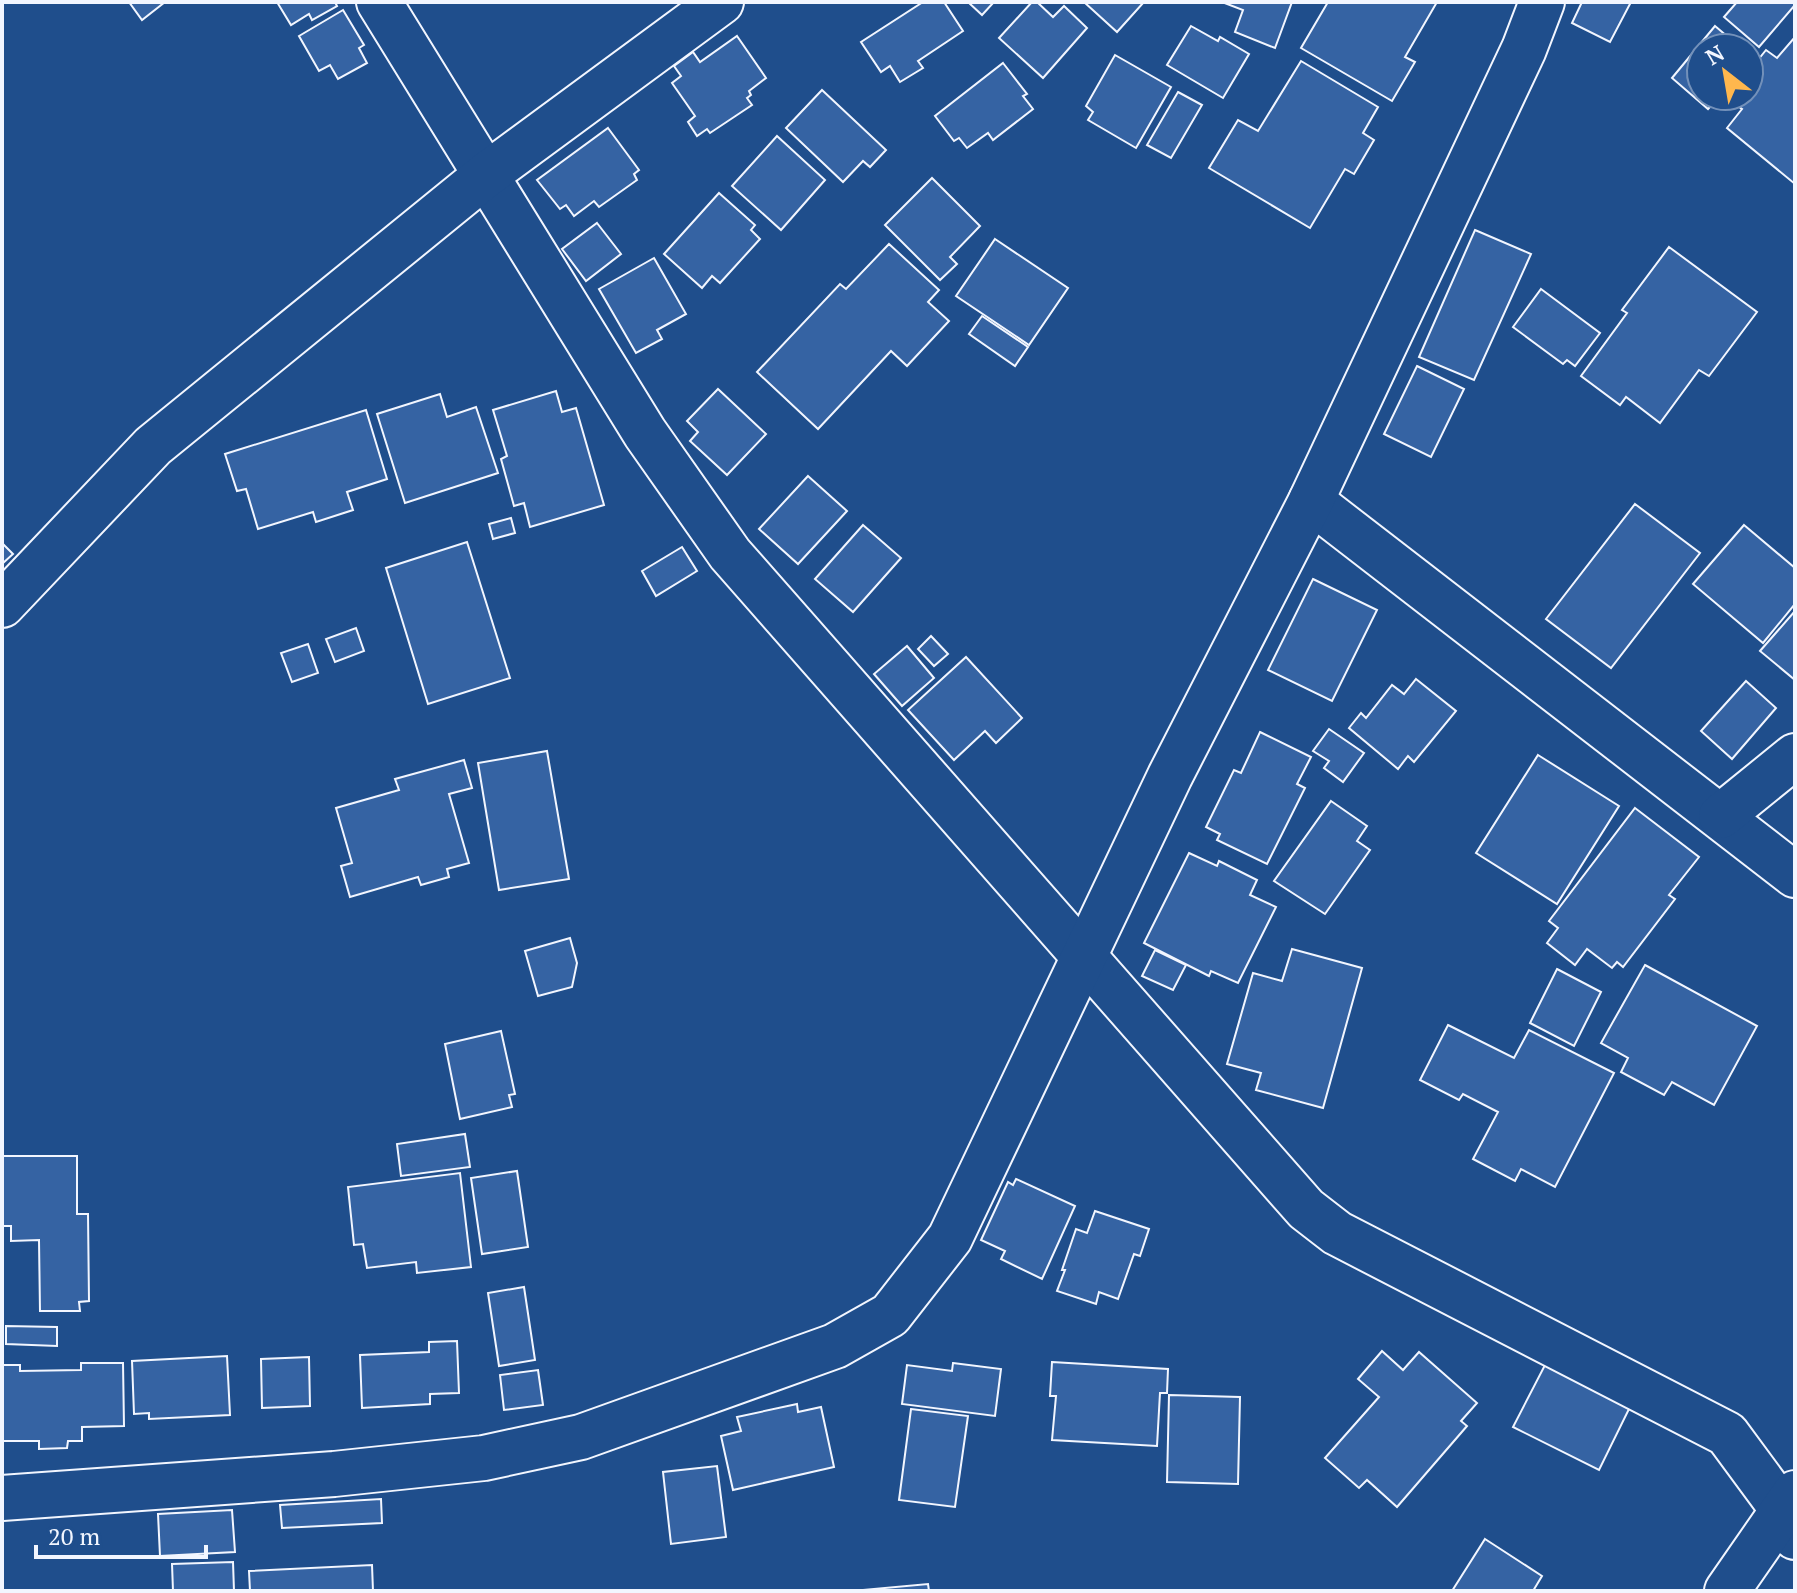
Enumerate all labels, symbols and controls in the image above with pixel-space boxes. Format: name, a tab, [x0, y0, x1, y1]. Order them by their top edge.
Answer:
north arrow	[1685, 32, 1765, 112]
text: N	[1700, 38, 1729, 71]
scale bar	[36, 1509, 206, 1559]
text: 20 m	[48, 1520, 100, 1552]

